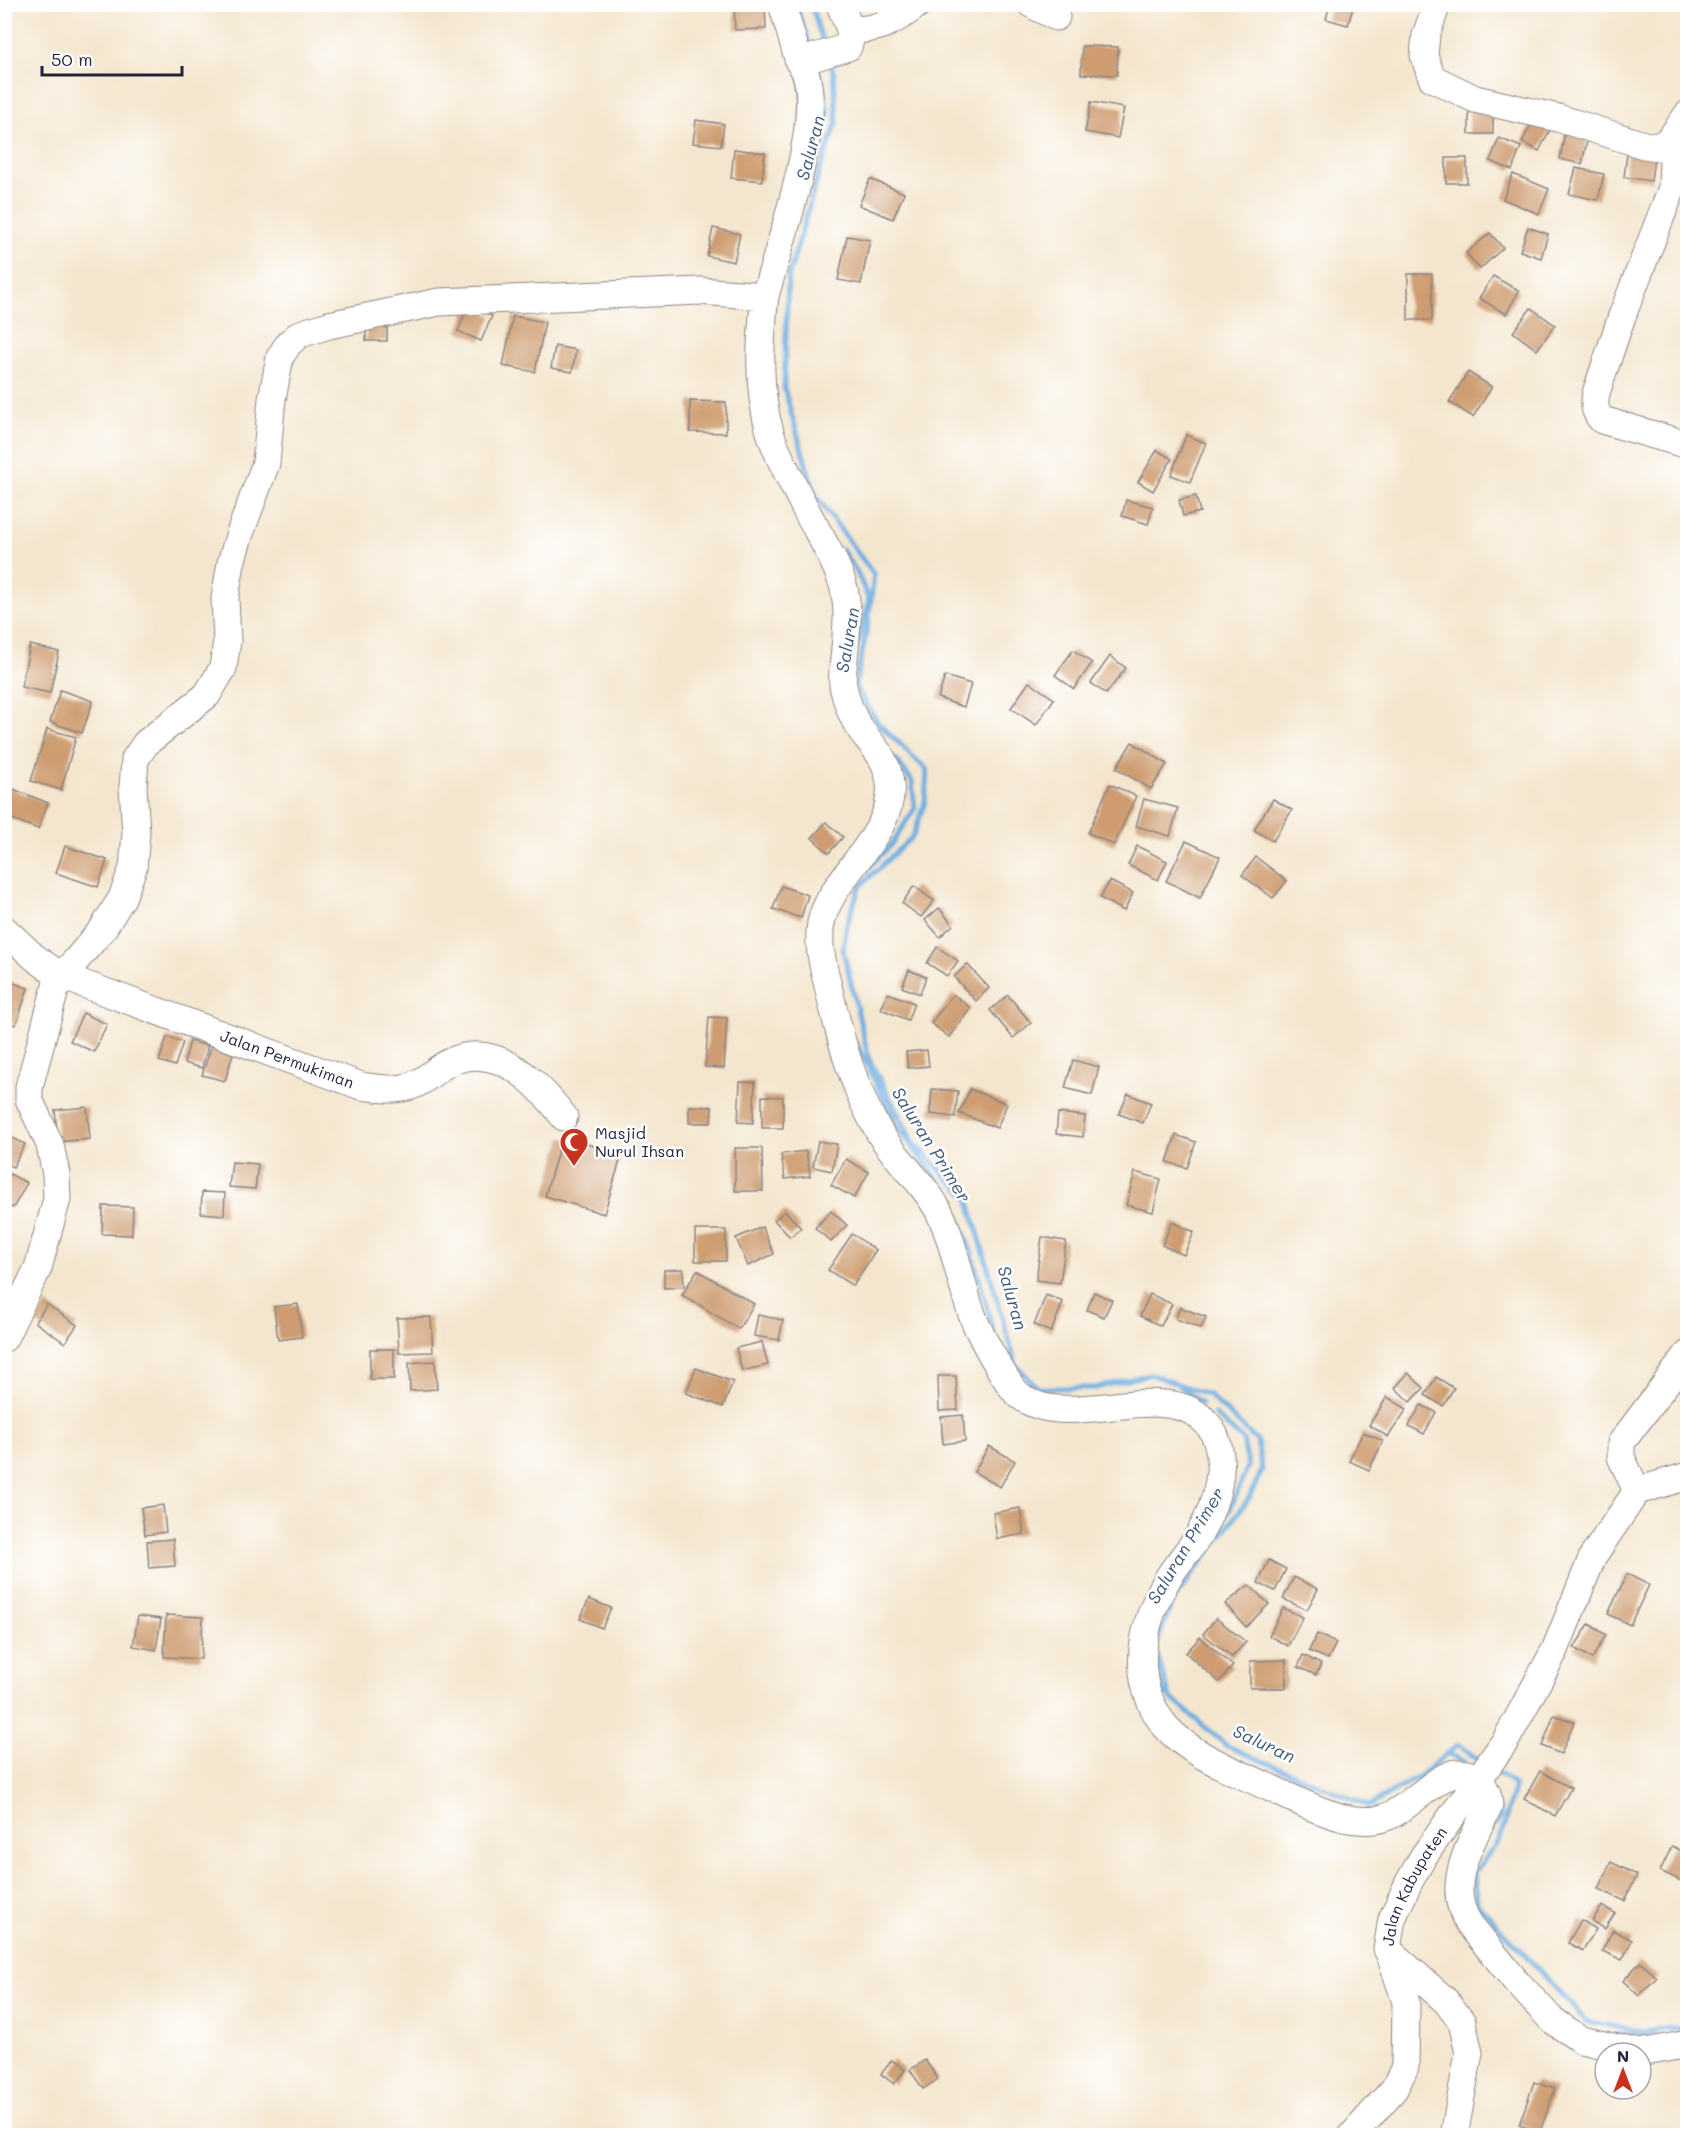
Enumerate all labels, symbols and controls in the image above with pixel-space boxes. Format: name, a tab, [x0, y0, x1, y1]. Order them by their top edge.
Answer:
scale bar	[42, 39, 182, 77]
text: 50 m	[51, 47, 93, 71]
water label: Saluran	[790, 113, 830, 183]
water label: Saluran	[829, 605, 865, 674]
street label: Jalan Permukiman	[218, 1024, 357, 1093]
water label: Saluran Primer	[887, 1082, 977, 1207]
place label: Masjid Nurul Ihsan	[595, 1122, 684, 1161]
mosque icon: Masjid Nurul Ihsan	[558, 1126, 590, 1168]
water label: Saluran	[992, 1263, 1034, 1333]
water label: Saluran Primer	[1141, 1483, 1229, 1608]
water label: Saluran	[1229, 1718, 1299, 1768]
street label: Jalan Kabupaten	[1377, 1822, 1451, 1947]
north arrow	[1593, 2041, 1653, 2101]
text: N	[1617, 2045, 1629, 2066]

